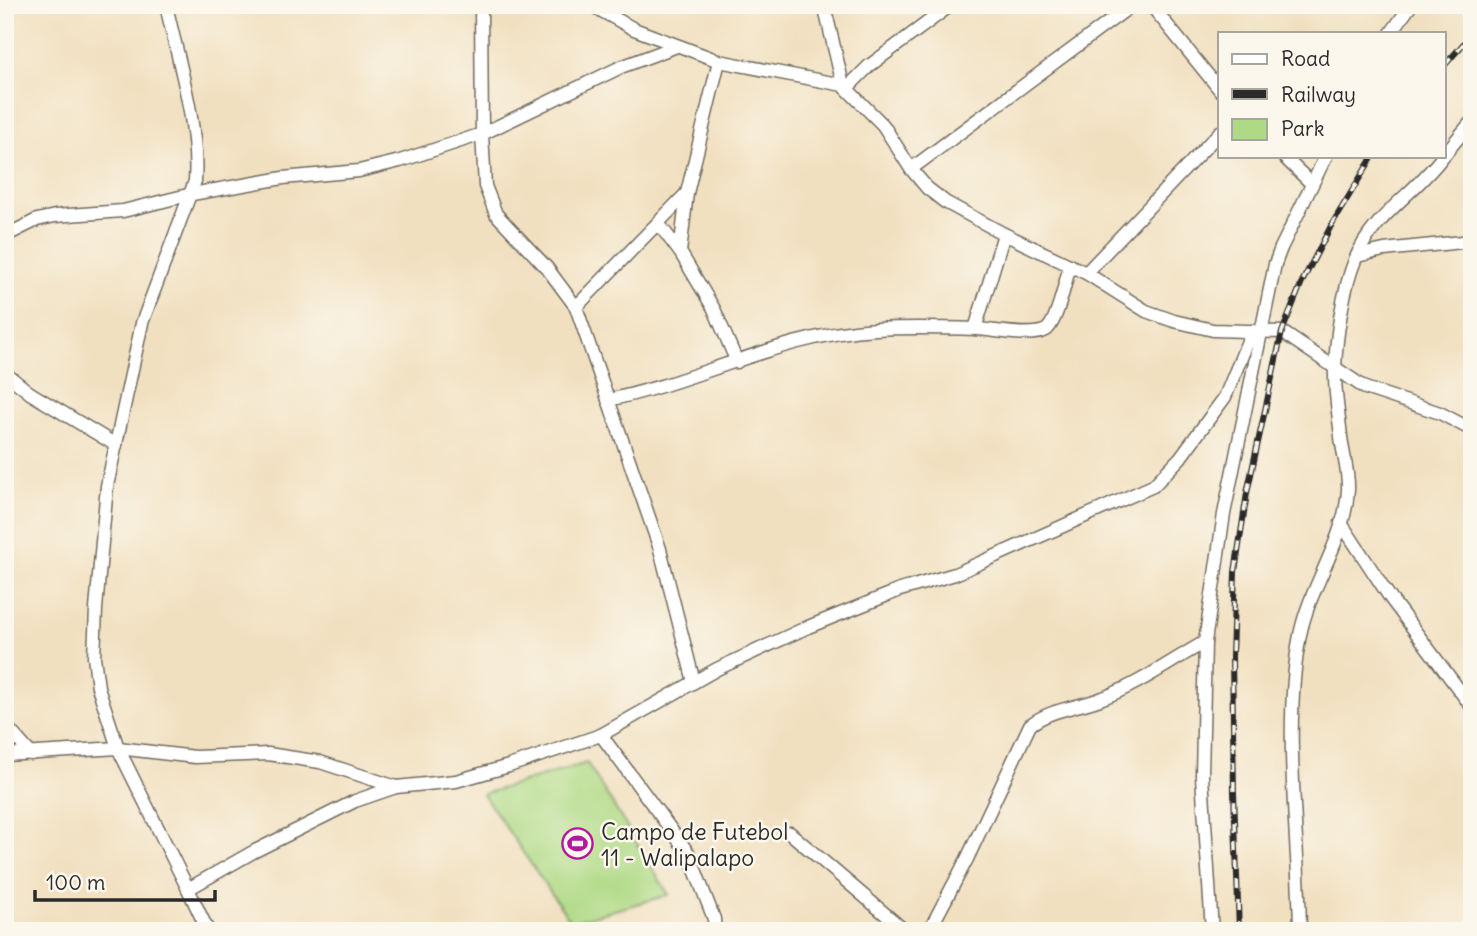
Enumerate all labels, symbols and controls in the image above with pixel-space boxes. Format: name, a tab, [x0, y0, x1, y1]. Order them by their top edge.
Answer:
legend	[1218, 32, 1446, 158]
text: Road	[1281, 45, 1330, 72]
text: Railway	[1281, 81, 1356, 108]
text: Park	[1281, 115, 1324, 142]
place label: Campo de Futebol 11 - Walipalapo	[601, 817, 788, 872]
sports icon: Campo de Futebol 11 - Walipalapo	[561, 827, 595, 861]
scale bar	[35, 859, 215, 903]
text: 100 m	[46, 869, 105, 896]

